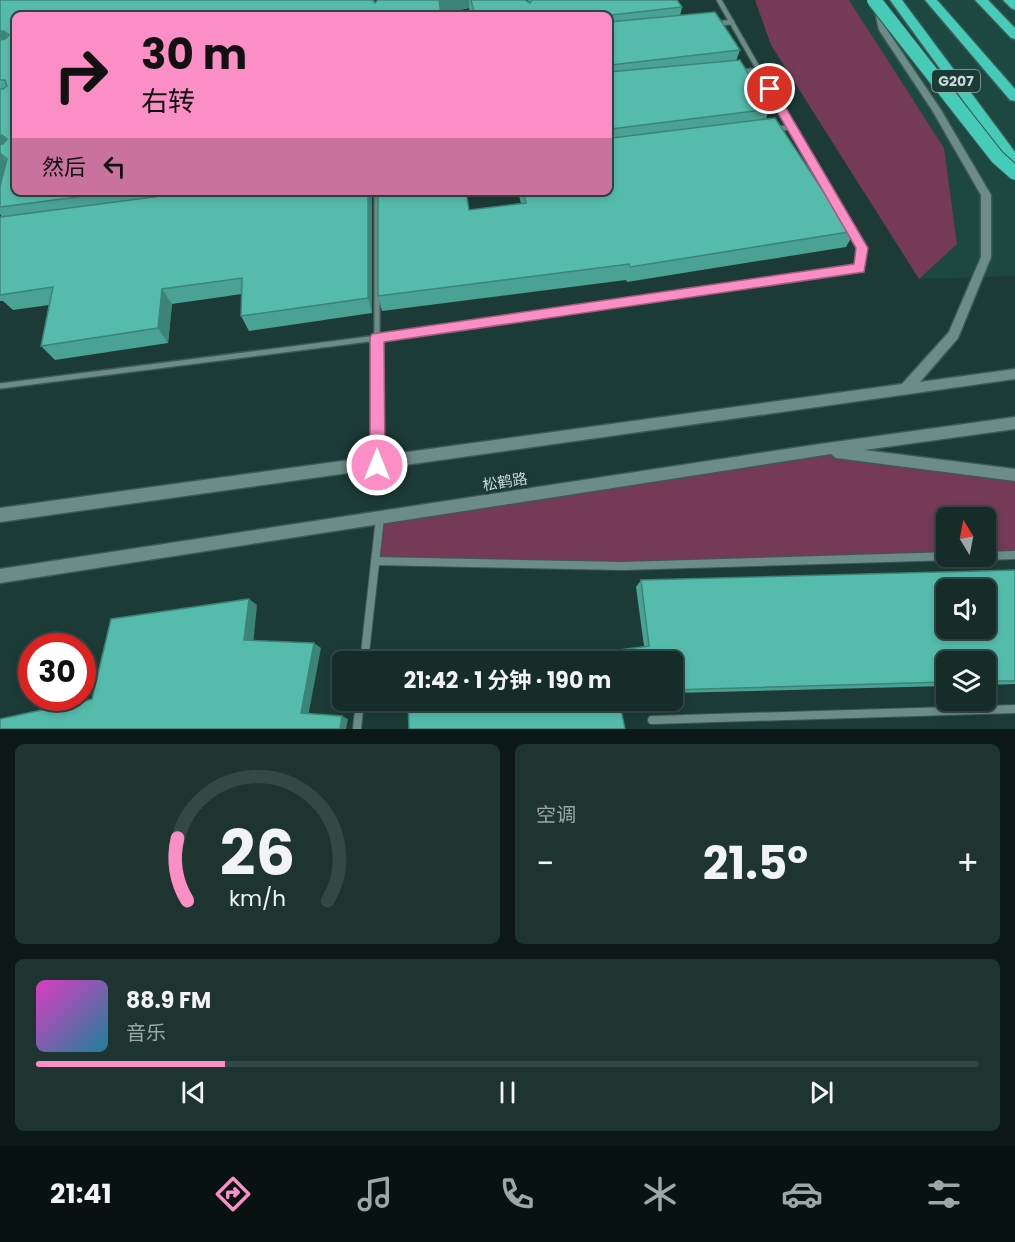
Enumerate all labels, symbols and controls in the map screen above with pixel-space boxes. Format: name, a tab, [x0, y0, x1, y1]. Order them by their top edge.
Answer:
text: 30 m	[141, 25, 247, 84]
icon: right	[42, 36, 120, 114]
pin	[744, 63, 795, 114]
road number: G207	[932, 70, 980, 92]
icon: arrive	[753, 72, 786, 105]
text: 右转	[141, 83, 195, 120]
icon: left	[98, 150, 131, 183]
text: 然后	[42, 152, 86, 183]
position arrow	[345, 433, 409, 497]
street label: 松鹤路	[481, 468, 529, 495]
north arrow	[936, 507, 996, 567]
map controls	[936, 507, 996, 711]
button: sound	[936, 579, 996, 639]
speed limit sign: 30	[18, 633, 96, 711]
button: layers	[936, 651, 996, 711]
text: 21:42 · 1 分钟 · 190 m	[404, 665, 611, 696]
text: 空调	[536, 801, 576, 829]
text: 26	[220, 809, 295, 897]
text: 21.5°	[703, 832, 808, 895]
text: −	[536, 840, 554, 887]
text: +	[956, 840, 979, 887]
text: km/h	[229, 883, 286, 914]
text: 88.9 FM	[126, 985, 211, 1016]
text: 音乐	[126, 1019, 166, 1047]
icon: previous	[177, 1076, 210, 1109]
icon: pause	[491, 1076, 524, 1109]
icon: next	[805, 1076, 838, 1109]
icon: directions	[212, 1173, 254, 1215]
icon: music	[354, 1173, 396, 1215]
icon: phone	[496, 1173, 538, 1215]
icon: climate	[639, 1173, 681, 1215]
icon: car	[781, 1173, 823, 1215]
icon: filters	[923, 1173, 965, 1215]
text: 21:41	[50, 1175, 112, 1212]

